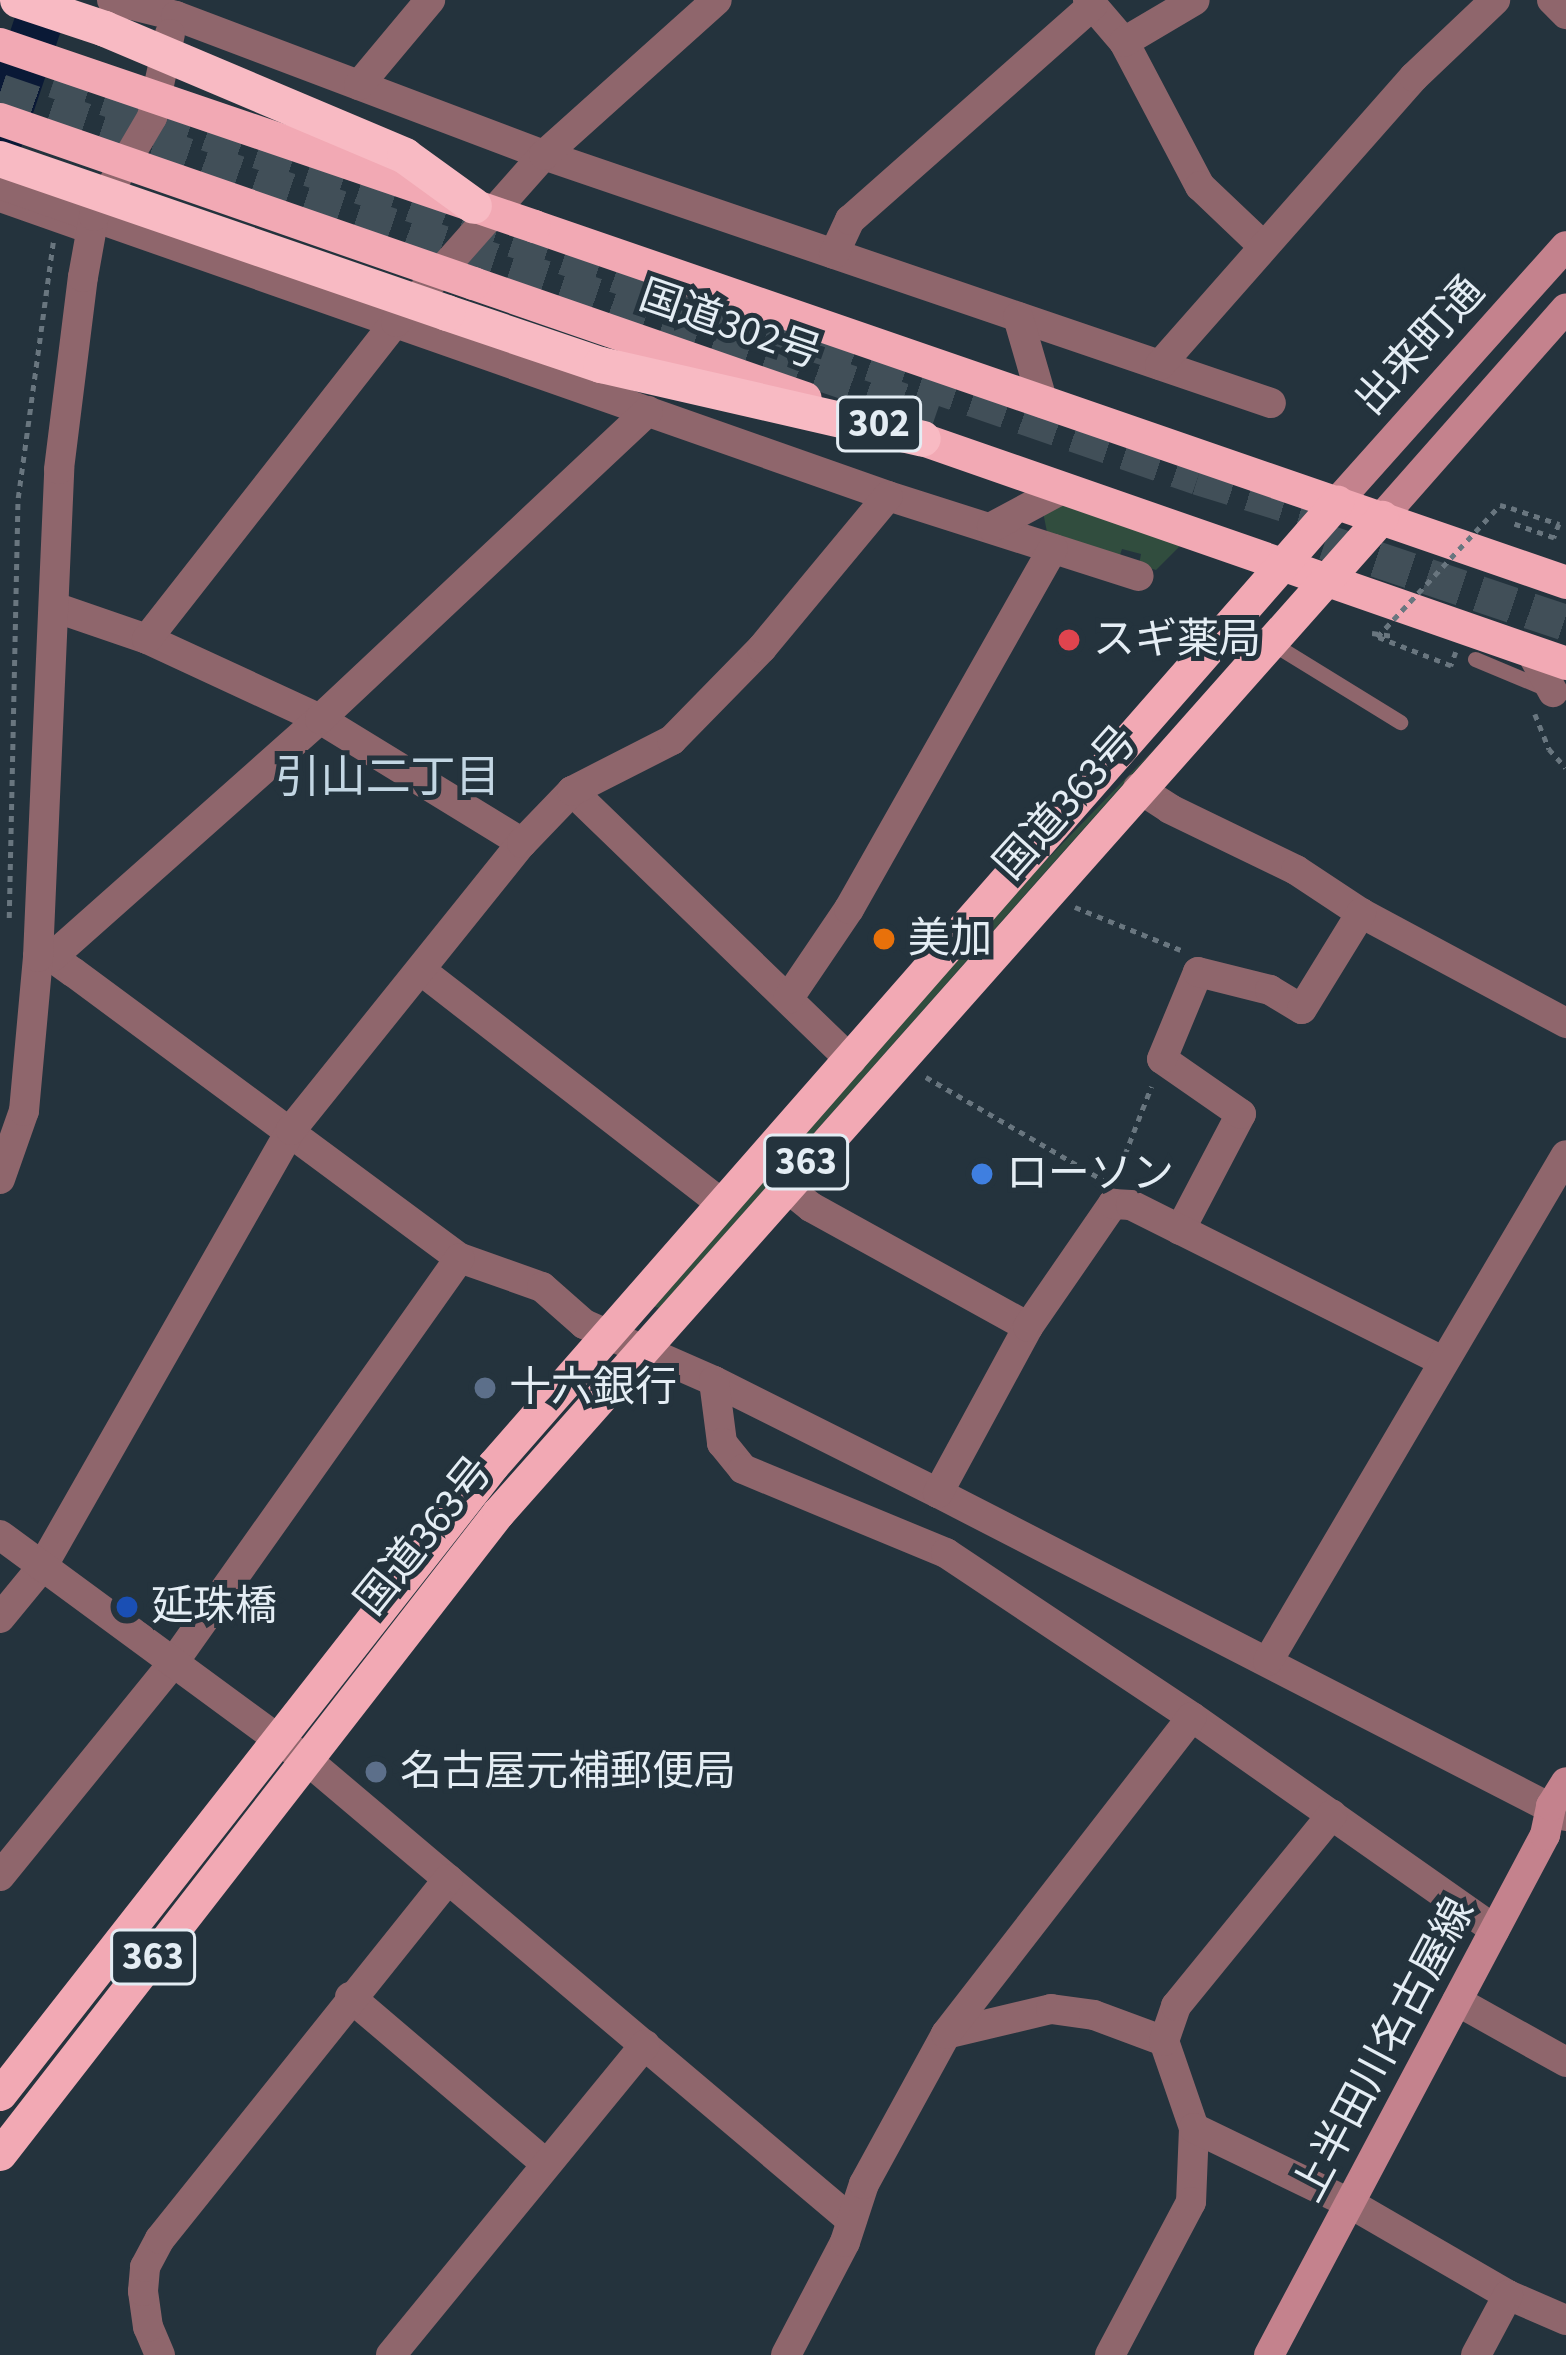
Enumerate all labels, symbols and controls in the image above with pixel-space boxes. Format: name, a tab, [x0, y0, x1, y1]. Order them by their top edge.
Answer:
street label: 出来町通	[1345, 267, 1495, 425]
street label: 国道302号	[633, 270, 827, 380]
road number: 302	[834, 391, 924, 457]
place label: スギ薬局	[1093, 615, 1261, 665]
marker: スギ薬局	[1056, 627, 1082, 653]
street label: 国道363号	[984, 716, 1148, 890]
district label: 引山二丁目	[276, 752, 500, 806]
place label: 美加	[908, 914, 992, 964]
marker: 美加	[871, 926, 897, 952]
road number: 363	[761, 1129, 851, 1195]
place label: ローソン	[1006, 1149, 1174, 1199]
marker: ローソン	[969, 1161, 995, 1187]
place label: 十六銀行	[509, 1363, 677, 1413]
marker: 十六銀行	[472, 1375, 498, 1401]
street label: 国道363号	[345, 1447, 503, 1625]
place label: 延珠橋	[151, 1582, 277, 1632]
marker: 延珠橋	[114, 1594, 140, 1620]
place label: 名古屋元補郵便局	[400, 1747, 736, 1797]
marker: 名古屋元補郵便局	[363, 1759, 389, 1785]
street label: 上半田川名古屋線	[1283, 1890, 1485, 2210]
road number: 363	[108, 1924, 198, 1990]

